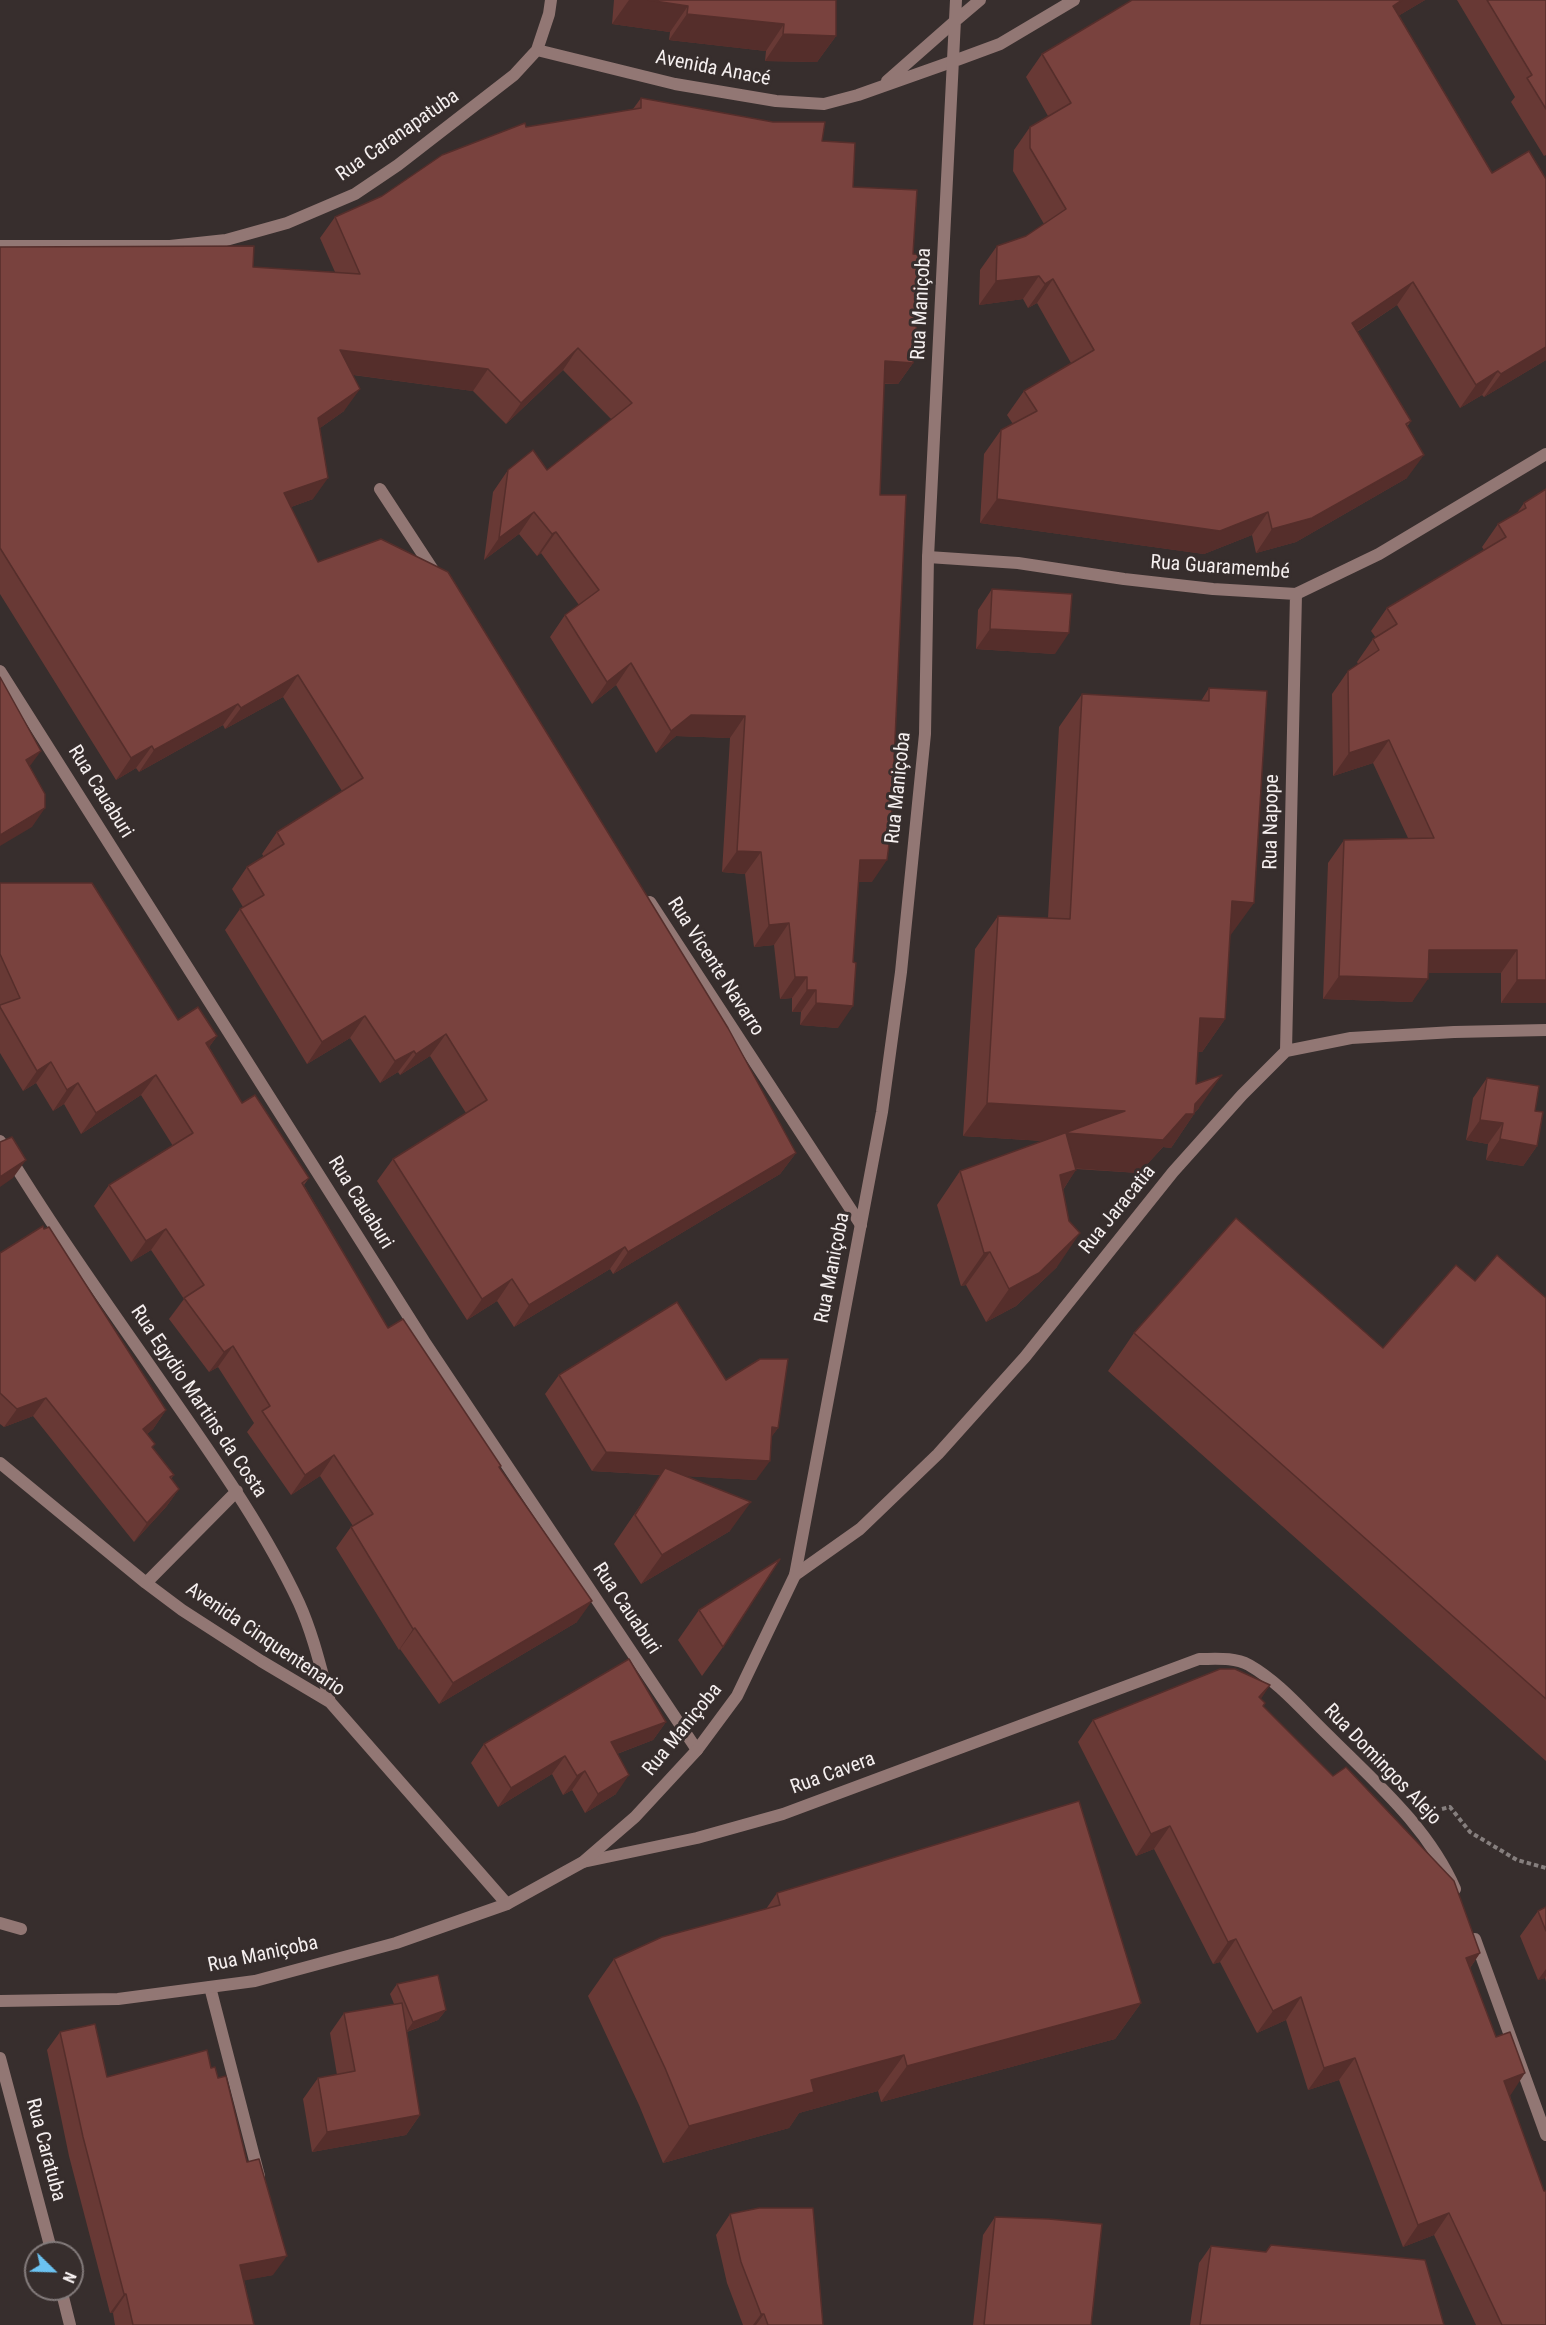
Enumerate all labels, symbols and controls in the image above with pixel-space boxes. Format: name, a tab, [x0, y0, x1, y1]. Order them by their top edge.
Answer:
street label: Avenida Anacé	[653, 46, 773, 92]
street label: Rua Caranapatuba	[332, 85, 464, 187]
street label: Rua Maniçoba	[907, 247, 937, 361]
street label: Rua Guaramembé	[1150, 551, 1290, 585]
street label: Rua Maniçoba	[881, 731, 917, 845]
street label: Rua Cauaburi	[62, 741, 138, 843]
street label: Rua Napope	[1259, 774, 1285, 870]
street label: Rua Vicente Navarro	[661, 893, 769, 1041]
street label: Rua Cauaburi	[322, 1152, 398, 1254]
street label: Rua Jaracatia	[1075, 1161, 1161, 1259]
street label: Rua Maniçoba	[811, 1211, 855, 1325]
street label: Rua Egydio Martins da Costa	[125, 1301, 271, 1503]
street label: Rua Cauaburi	[587, 1559, 665, 1659]
street label: Avenida Cinquentenario	[181, 1578, 349, 1702]
street label: Rua Maniçoba	[638, 1679, 728, 1781]
street label: Rua Domingos Alejo	[1318, 1700, 1446, 1830]
street label: Rua Cavera	[787, 1748, 879, 1800]
street label: Rua Maniçoba	[206, 1932, 320, 1978]
street label: Rua Caratuba	[20, 2096, 70, 2204]
north arrow	[24, 2241, 84, 2301]
text: N	[59, 2269, 80, 2286]

